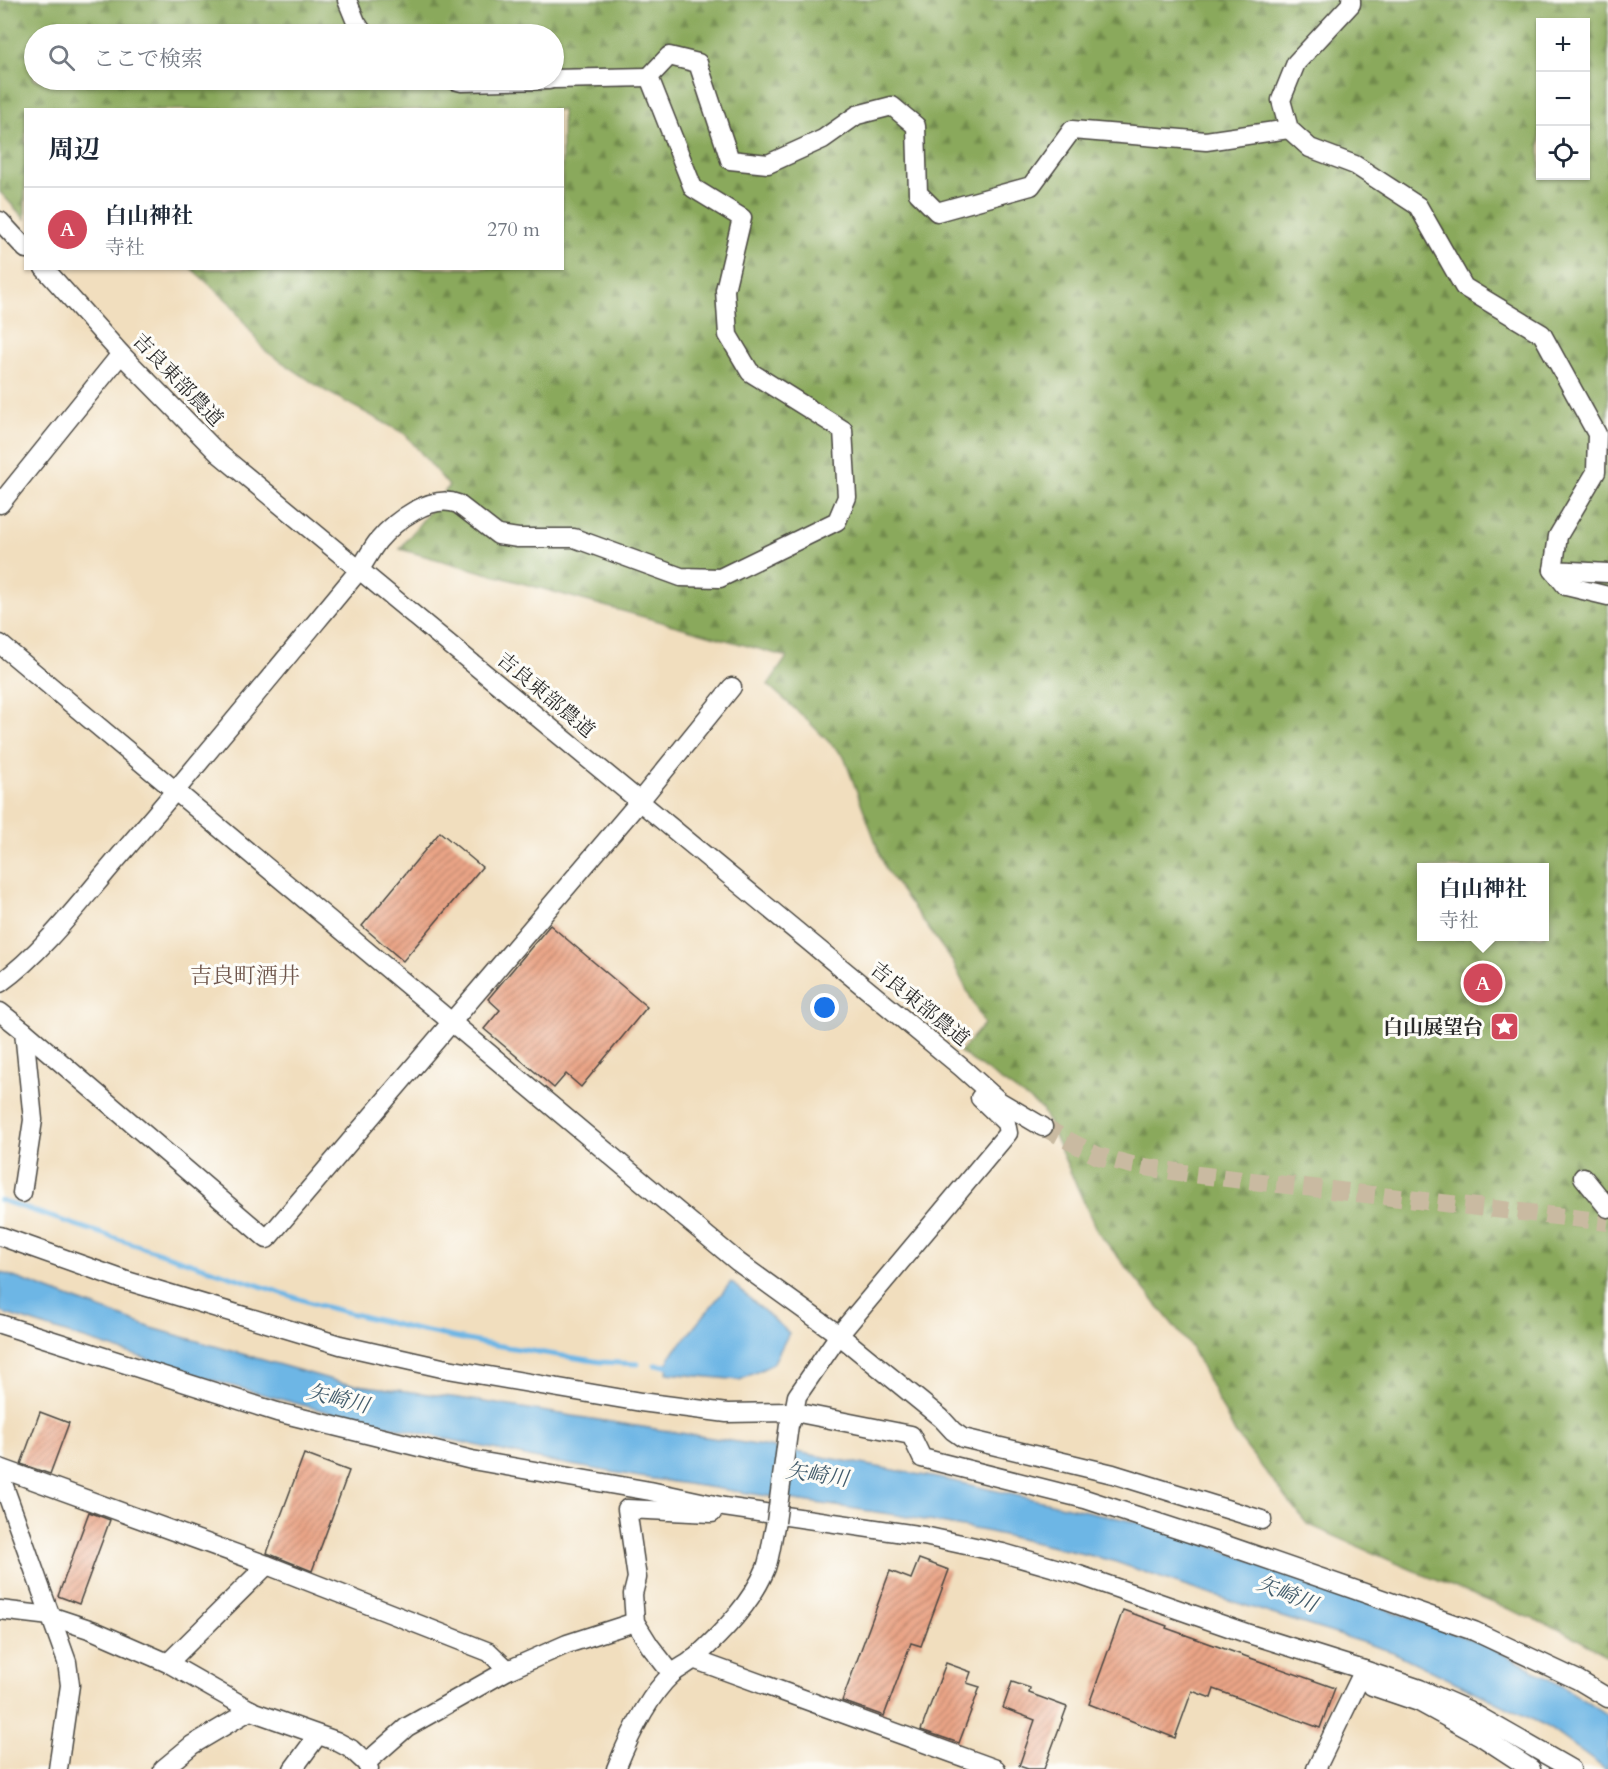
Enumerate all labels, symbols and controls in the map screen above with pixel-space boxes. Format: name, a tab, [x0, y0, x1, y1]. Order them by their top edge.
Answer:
map controls	[1536, 18, 1590, 180]
button: +	[1536, 18, 1590, 72]
search box	[24, 24, 564, 90]
icon: search	[45, 41, 78, 74]
text: ここで検索	[93, 44, 203, 74]
button: −	[1536, 72, 1590, 126]
button: locate	[1536, 126, 1590, 180]
text: 周辺	[48, 132, 100, 167]
text: 白山神社	[105, 201, 193, 231]
text: A	[60, 216, 75, 243]
text: 270 m	[487, 216, 540, 243]
text: 寺社	[105, 234, 145, 261]
street label: 吉良東部農道	[127, 327, 229, 433]
street label: 吉良東部農道	[491, 646, 601, 744]
popup	[1417, 863, 1549, 941]
text: 白山神社	[1439, 874, 1527, 904]
text: 寺社	[1439, 907, 1479, 934]
street label: 吉良東部農道	[865, 956, 975, 1052]
pin: A	[1464, 960, 1502, 1006]
district label: 吉良町酒井	[190, 961, 300, 991]
your location	[810, 993, 839, 1022]
place icon: 白山展望台	[1488, 1011, 1520, 1043]
place label: 白山展望台	[1383, 1014, 1483, 1041]
water label: 矢崎川	[304, 1377, 374, 1421]
water label: 矢崎川	[784, 1456, 852, 1494]
water label: 矢崎川	[1252, 1569, 1323, 1620]

